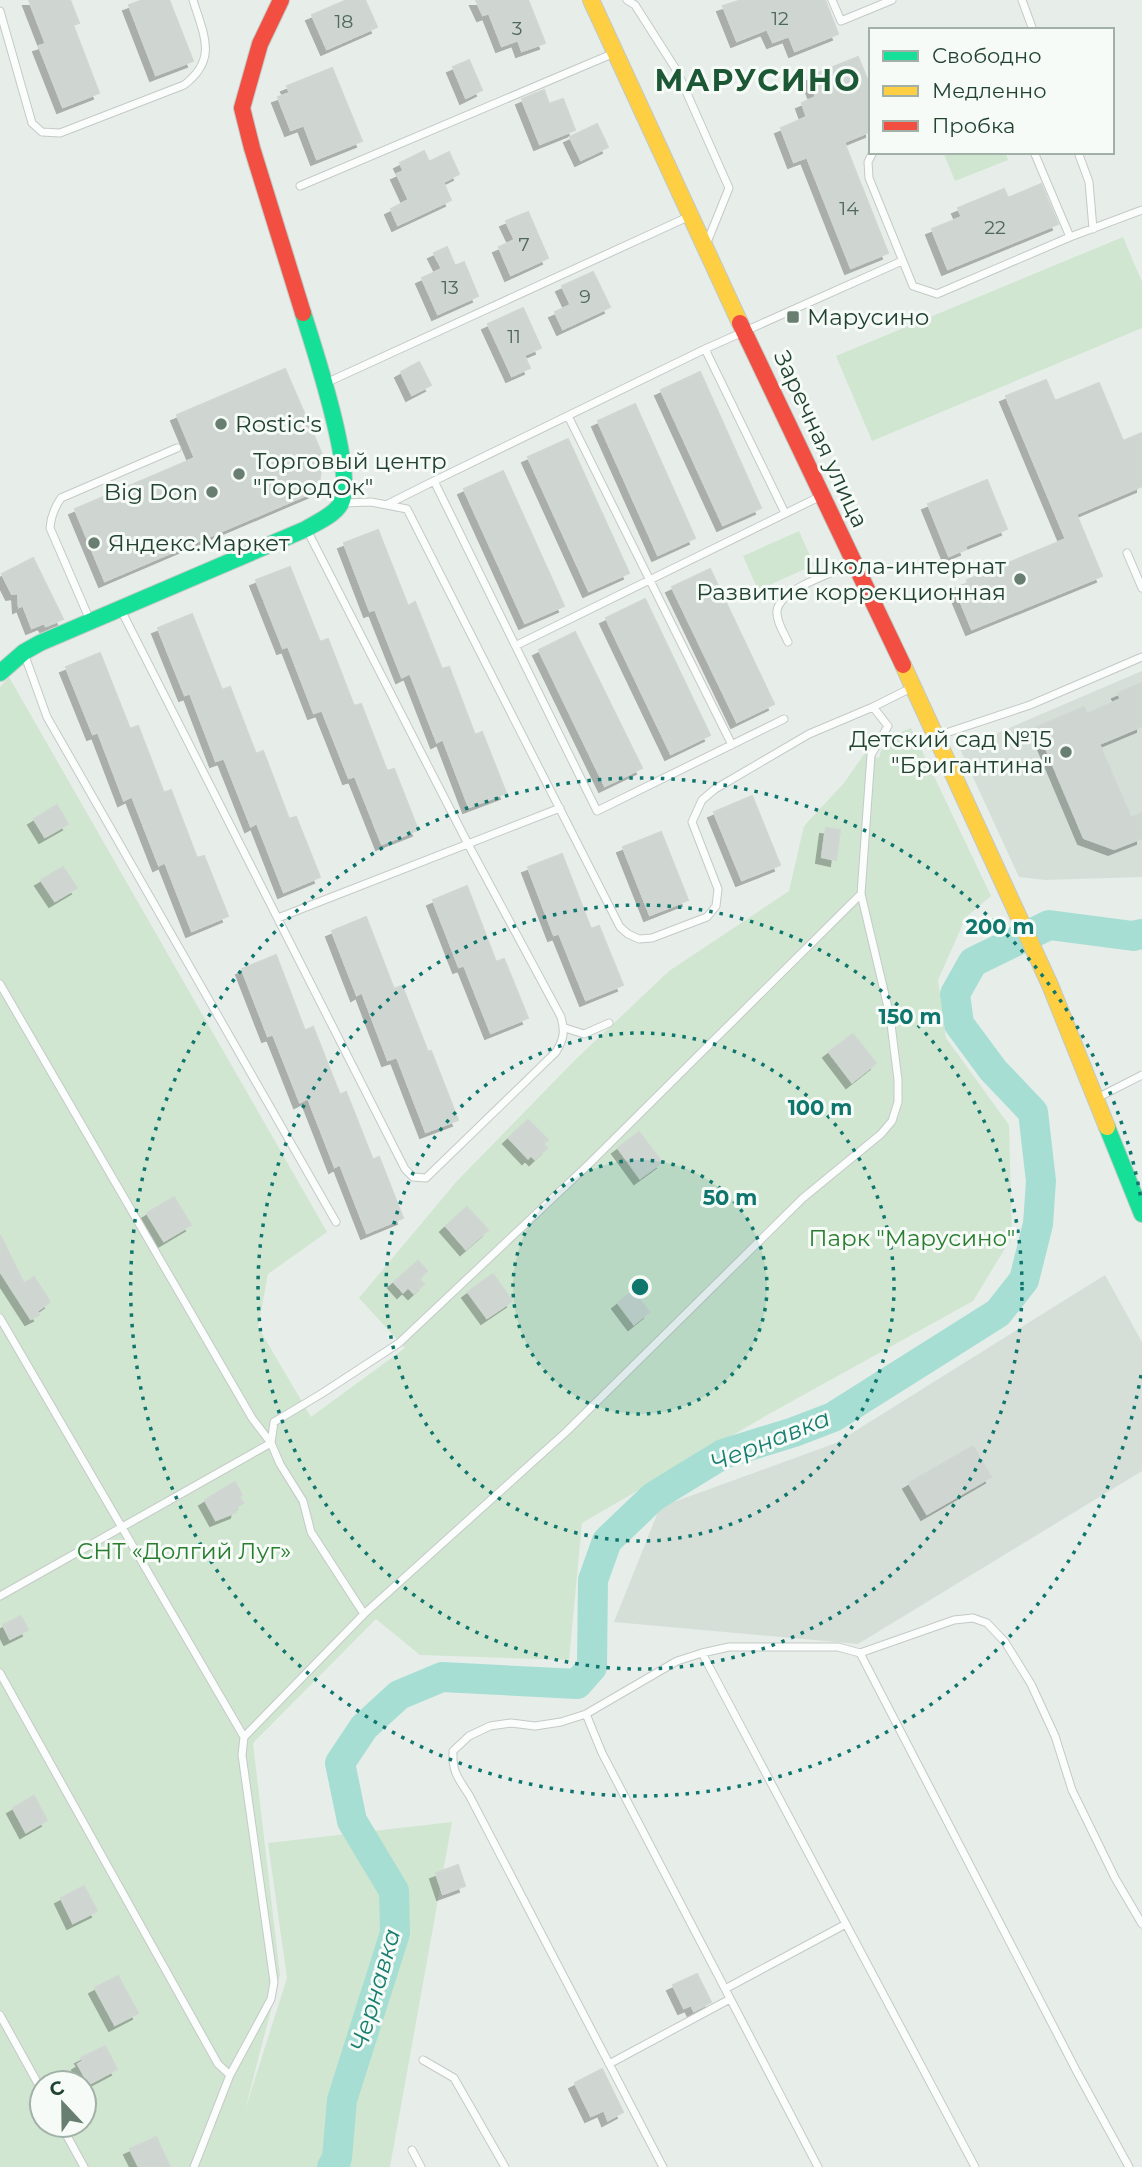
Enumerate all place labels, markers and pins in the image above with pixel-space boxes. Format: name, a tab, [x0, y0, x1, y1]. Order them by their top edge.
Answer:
place label: Марусино	[807, 303, 929, 331]
marker: Марусино	[785, 309, 801, 325]
place label: Rostic's	[235, 410, 322, 438]
marker: Rostic's	[213, 416, 229, 432]
place label: Торговый центр "ГородОк"	[253, 447, 447, 501]
marker: Торговый центр "ГородОк"	[231, 466, 247, 482]
place label: Big Don	[104, 478, 198, 506]
marker: Big Don	[204, 484, 220, 500]
place label: Яндекс.Маркет	[108, 529, 290, 557]
marker: Яндекс.Маркет	[86, 535, 102, 551]
place label: Школа-интернат Развитие коррекционная	[696, 552, 1006, 606]
marker: Школа-интернат Развитие коррекционная	[1012, 571, 1028, 587]
place label: Детский сад №15 "Бригантина"	[849, 725, 1052, 779]
marker: Детский сад №15 "Бригантина"	[1058, 744, 1074, 760]
centre of rings	[628, 1275, 652, 1299]

